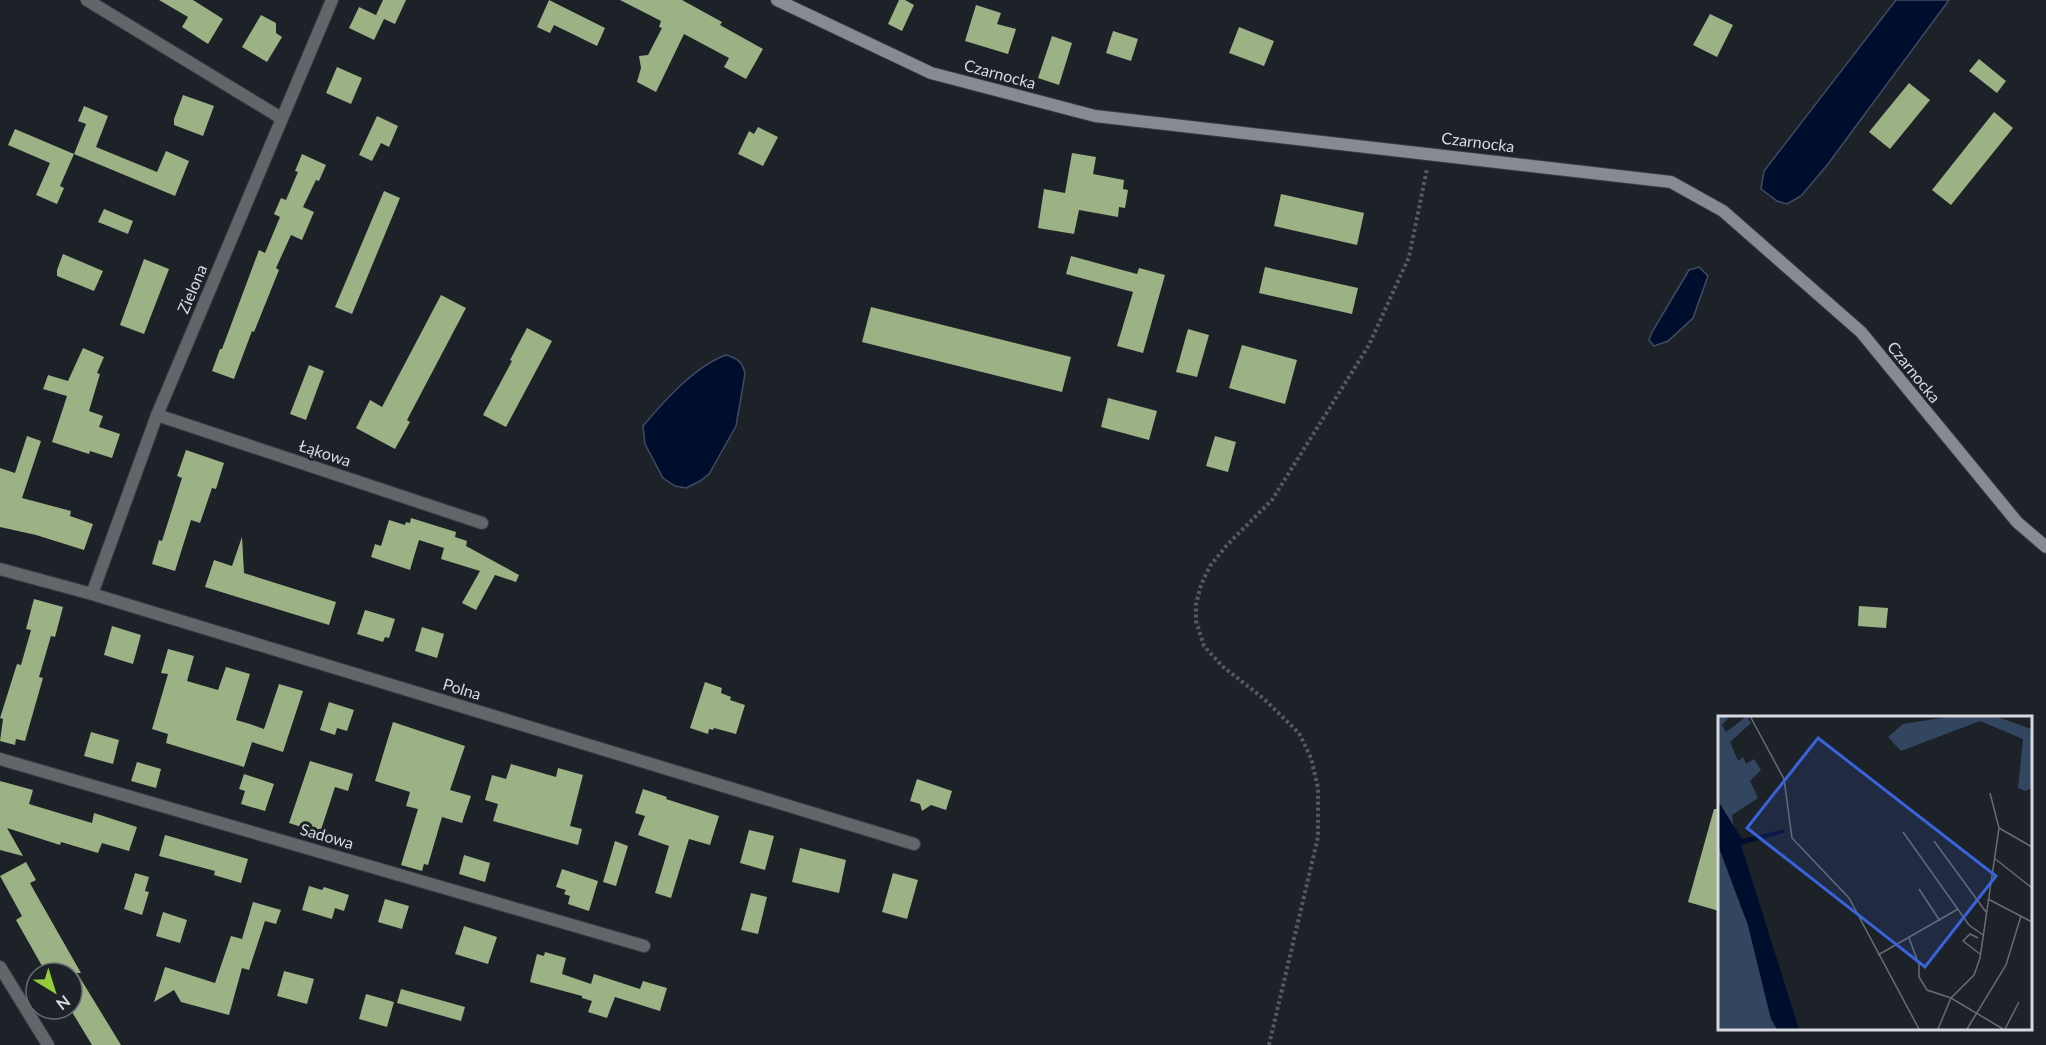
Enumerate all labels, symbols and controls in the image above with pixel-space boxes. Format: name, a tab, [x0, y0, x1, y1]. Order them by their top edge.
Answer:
street label: Czarnocka	[962, 55, 1038, 92]
street label: Czarnocka	[1440, 128, 1516, 155]
street label: Zielona	[173, 261, 210, 316]
street label: Czarnocka	[1884, 337, 1945, 406]
street label: Łąkowa	[297, 435, 354, 470]
street label: Polna	[441, 674, 484, 703]
inset map	[1718, 716, 2031, 1030]
street label: Sadowa	[298, 819, 356, 852]
north arrow	[24, 961, 84, 1021]
text: N	[53, 992, 74, 1014]

